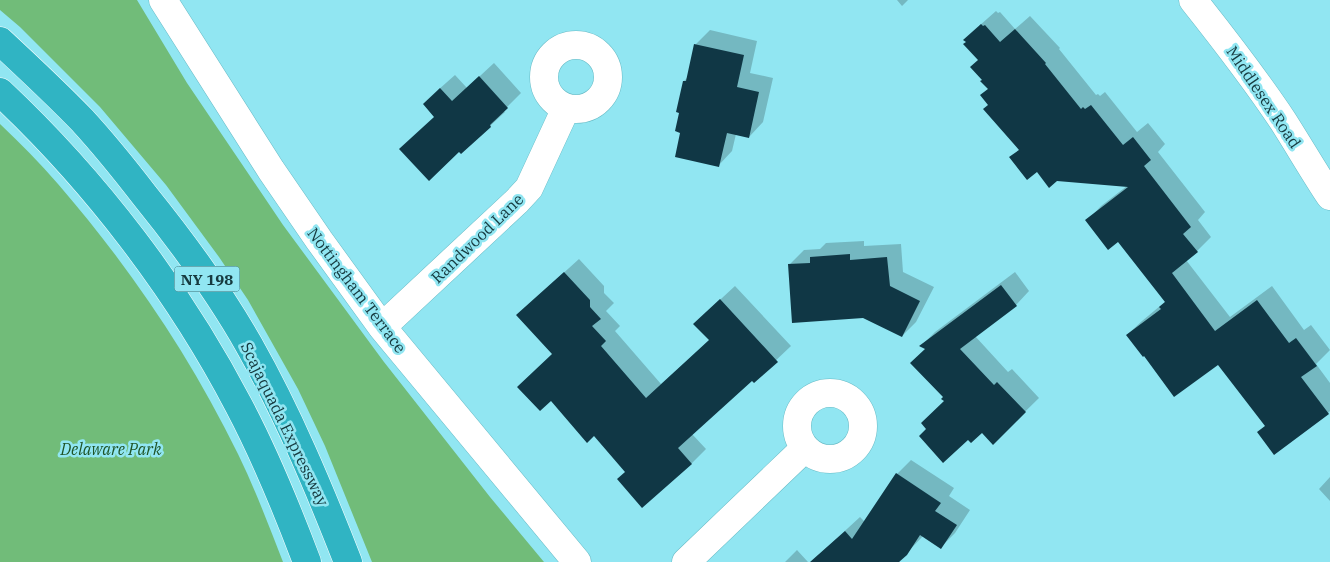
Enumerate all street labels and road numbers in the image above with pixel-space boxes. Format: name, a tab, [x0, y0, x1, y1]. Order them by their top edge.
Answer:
street label: Middlesex Road	[1222, 42, 1306, 152]
street label: Randwood Lane	[427, 189, 527, 287]
street label: Nottingham Terrace	[303, 223, 411, 357]
road number: NY 198	[174, 266, 240, 292]
street label: Scajaquada Expressway	[237, 339, 334, 510]

